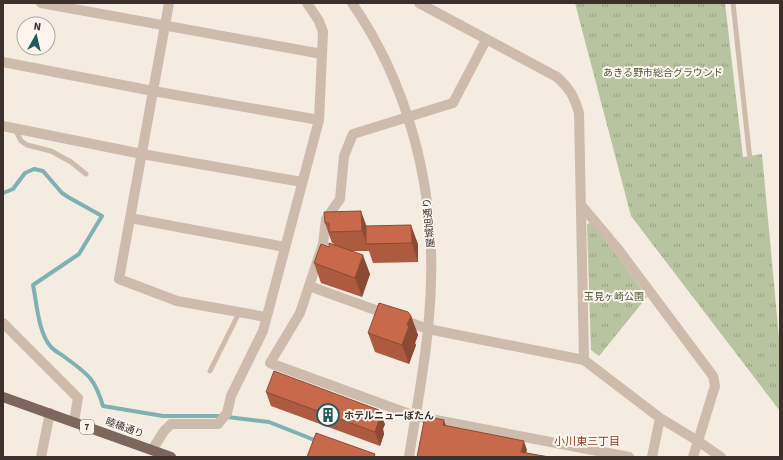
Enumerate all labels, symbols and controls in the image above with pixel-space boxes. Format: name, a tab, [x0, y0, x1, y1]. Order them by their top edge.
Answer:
north arrow	[16, 16, 56, 56]
text: N	[33, 19, 42, 35]
park label: あきる野市総合グラウンド	[603, 66, 723, 80]
street label: 屋城旭通り	[420, 197, 438, 248]
park label: 玉見ヶ崎公園	[584, 290, 644, 304]
building icon: ホテルニューぼたん	[315, 402, 341, 428]
place label: ホテルニューぼたん	[344, 409, 434, 423]
street label: 睦橋通り	[103, 415, 146, 441]
road number: 7	[80, 420, 94, 434]
district label: 小川東三丁目	[554, 434, 620, 449]

